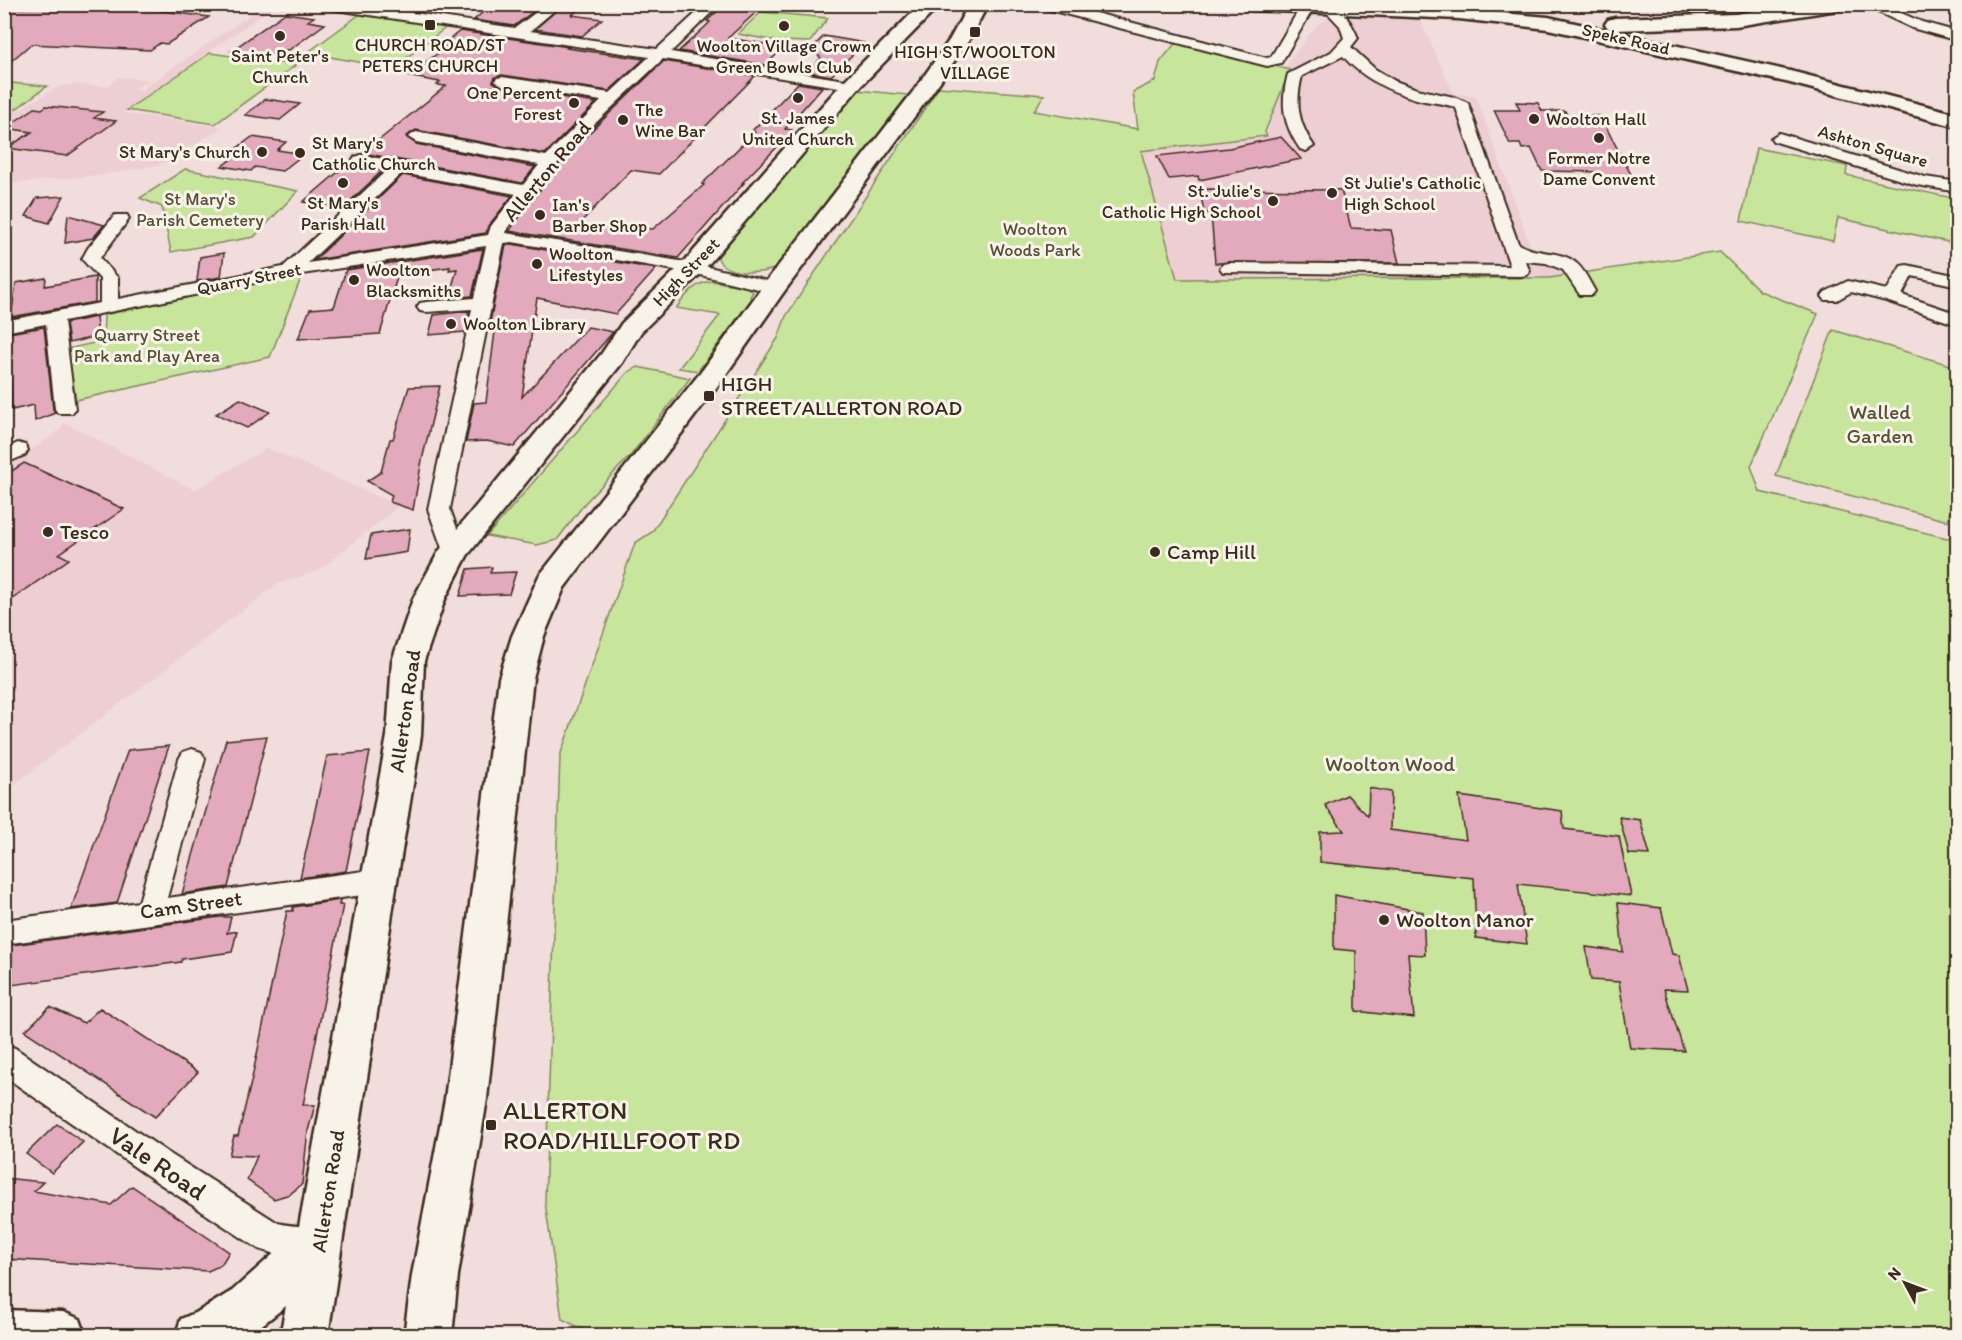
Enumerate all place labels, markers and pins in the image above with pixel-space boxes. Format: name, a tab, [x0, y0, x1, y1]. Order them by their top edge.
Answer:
marker: CHURCH ROAD/ST PETERS CHURCH	[423, 18, 437, 32]
marker: Woolton Village Crown Green Bowls Club	[777, 19, 791, 33]
marker: HIGH ST/WOOLTON VILLAGE	[968, 25, 982, 39]
marker: Saint Peter's Church	[273, 29, 287, 43]
place label: CHURCH ROAD/ST PETERS CHURCH	[355, 34, 505, 77]
place label: Woolton Village Crown Green Bowls Club	[697, 35, 871, 78]
place label: HIGH ST/WOOLTON VILLAGE	[894, 41, 1056, 84]
place label: Saint Peter's Church	[231, 45, 329, 88]
place label: One Percent Forest	[467, 82, 562, 125]
marker: St. James United Church	[791, 91, 805, 105]
marker: One Percent Forest	[567, 96, 581, 110]
place label: The Wine Bar	[635, 99, 705, 142]
place label: St. James United Church	[742, 107, 854, 150]
place label: Woolton Hall	[1546, 108, 1646, 130]
marker: Woolton Hall	[1527, 112, 1541, 126]
marker: The Wine Bar	[616, 113, 630, 127]
marker: Former Notre Dame Convent	[1592, 131, 1606, 145]
place label: St Mary's Catholic Church	[312, 132, 436, 175]
place label: St Mary's Church	[119, 141, 250, 163]
marker: St Mary's Church	[255, 145, 269, 159]
marker: St Mary's Catholic Church	[293, 146, 307, 160]
place label: Former Notre Dame Convent	[1542, 147, 1656, 190]
place label: St Julie's Catholic High School	[1344, 172, 1481, 215]
marker: St Mary's Parish Hall	[336, 176, 350, 190]
place label: St. Julie's Catholic High School	[1102, 180, 1261, 223]
marker: St Julie's Catholic High School	[1325, 186, 1339, 200]
place label: St Mary's Parish Hall	[301, 192, 385, 235]
place label: Ian's Barber Shop	[552, 194, 647, 237]
marker: St. Julie's Catholic High School	[1266, 194, 1280, 208]
marker: Ian's Barber Shop	[533, 208, 547, 222]
place label: Woolton Lifestyles	[549, 243, 623, 286]
marker: Woolton Lifestyles	[530, 257, 544, 271]
place label: Woolton Blacksmiths	[366, 259, 461, 302]
marker: Woolton Blacksmiths	[347, 273, 361, 287]
place label: Woolton Library	[463, 313, 586, 335]
marker: Woolton Library	[444, 317, 458, 331]
place label: HIGH STREET/ALLERTON ROAD	[721, 371, 962, 420]
marker: HIGH STREET/ALLERTON ROAD	[702, 389, 716, 403]
place label: Tesco	[60, 519, 109, 544]
marker: Tesco	[41, 525, 55, 539]
place label: Camp Hill	[1167, 539, 1256, 564]
marker: Camp Hill	[1148, 545, 1162, 559]
place label: Woolton Manor	[1396, 907, 1534, 932]
marker: Woolton Manor	[1377, 913, 1391, 927]
place label: ALLERTON ROAD/HILLFOOT RD	[503, 1094, 740, 1156]
marker: ALLERTON ROAD/HILLFOOT RD	[484, 1118, 498, 1132]

